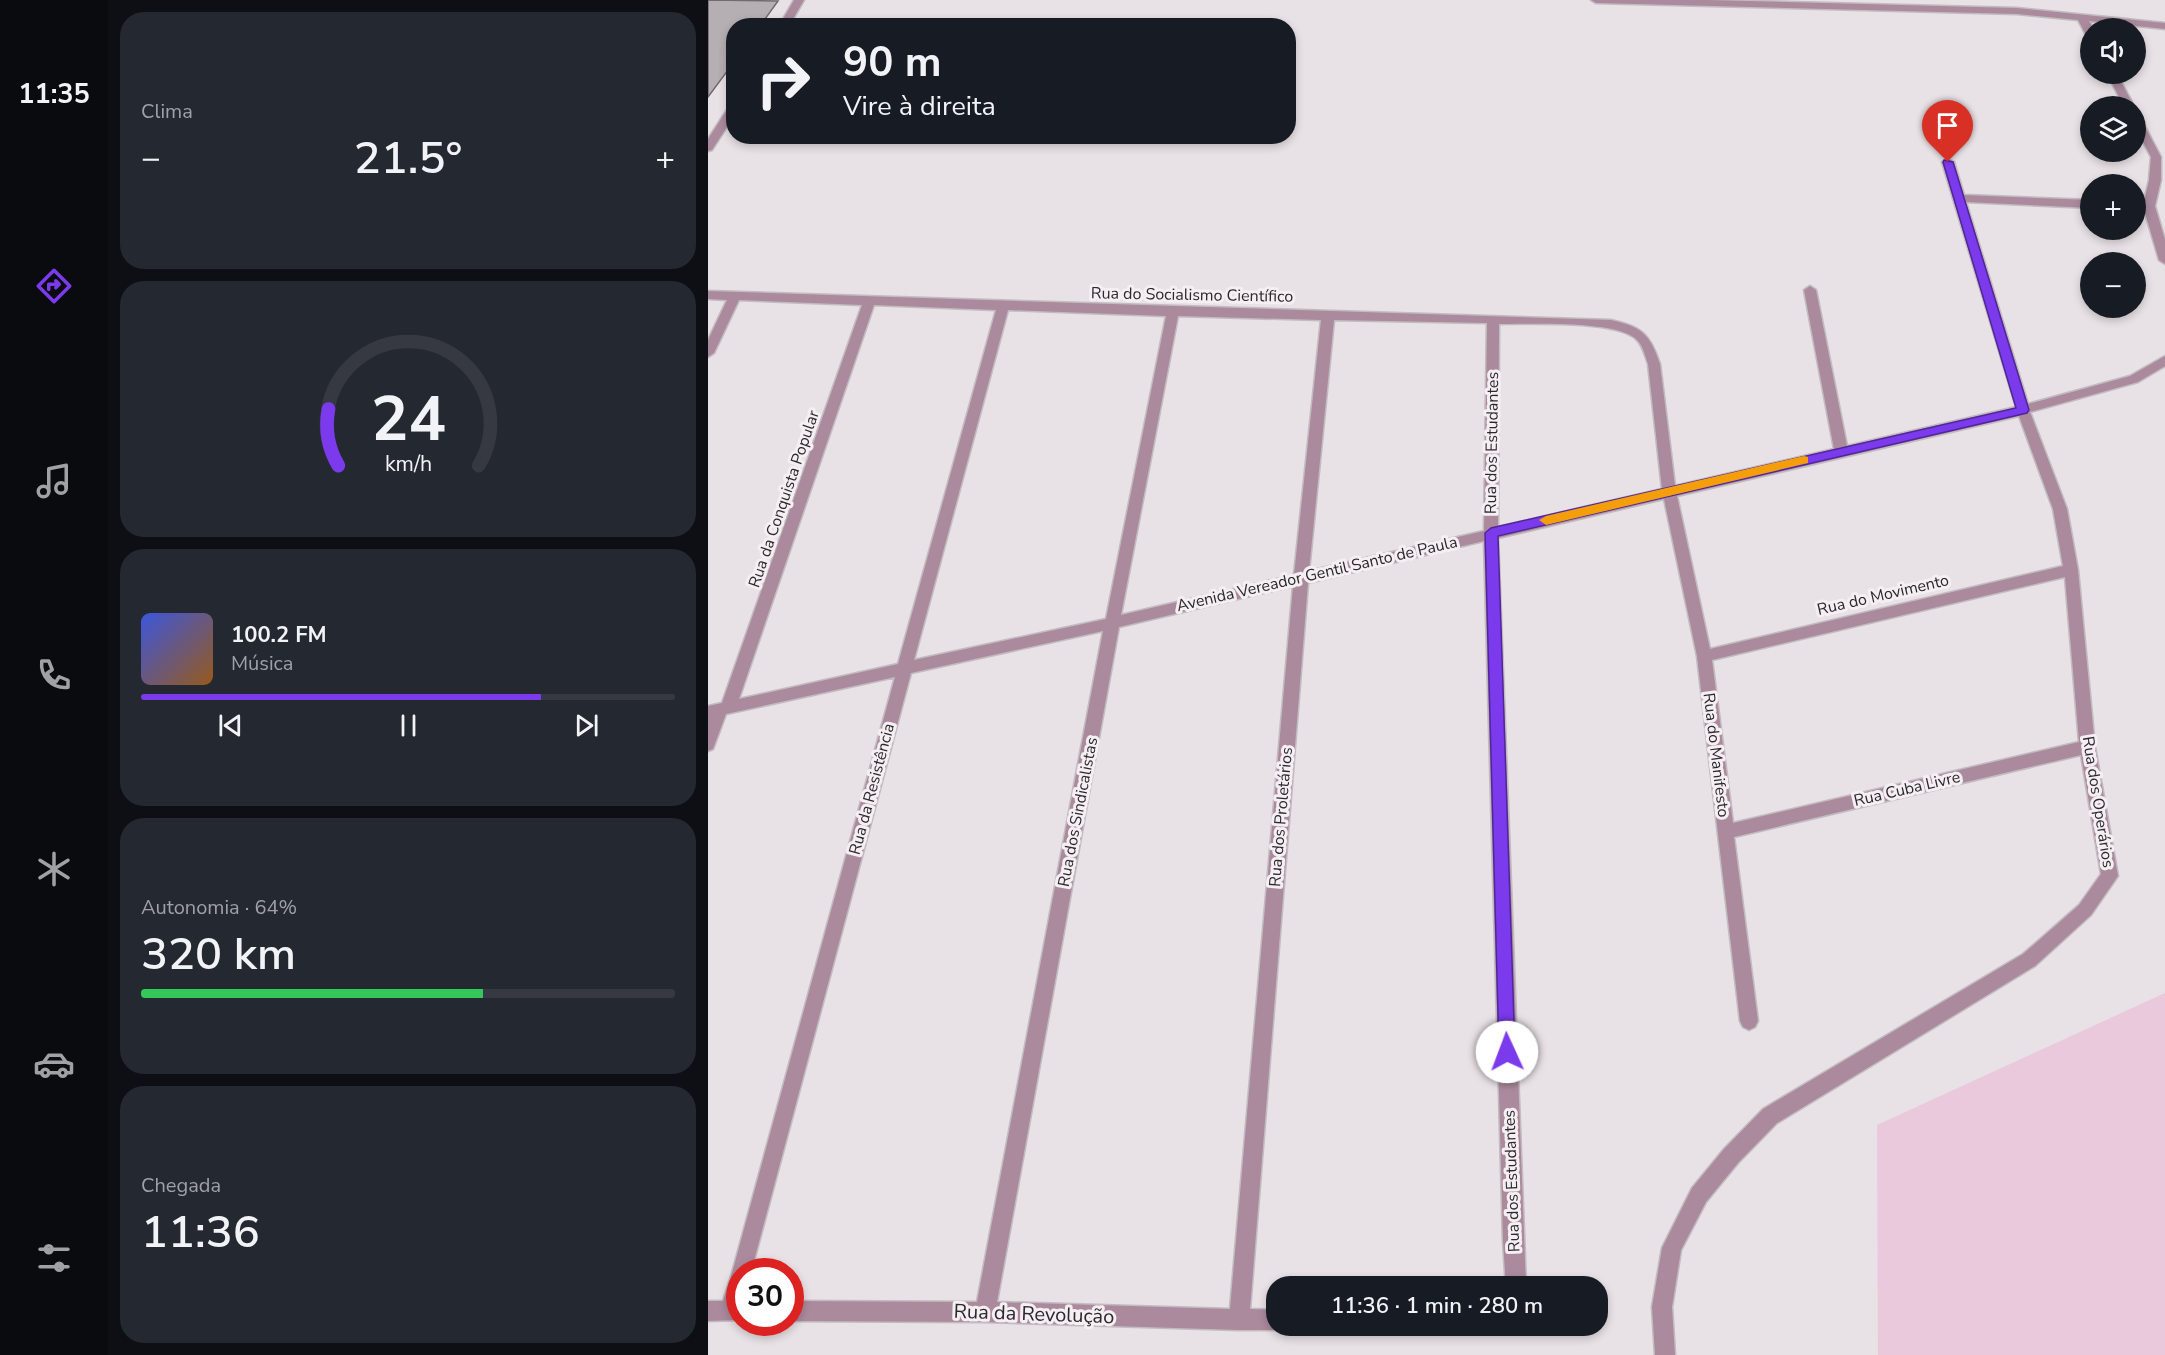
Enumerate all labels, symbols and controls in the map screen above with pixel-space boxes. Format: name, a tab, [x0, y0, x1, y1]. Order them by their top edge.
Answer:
map controls	[2080, 18, 2146, 318]
button: sound	[2080, 18, 2146, 84]
text: 90 m	[843, 34, 942, 91]
icon: right	[744, 42, 822, 120]
text: 11:35	[18, 76, 90, 113]
text: Vire à direita	[843, 88, 996, 125]
button: layers	[2080, 96, 2146, 162]
text: Clima	[141, 98, 193, 125]
pin	[1922, 100, 1973, 162]
icon: arrive	[1931, 109, 1964, 142]
text: 21.5°	[354, 128, 462, 189]
text: −	[141, 136, 161, 181]
text: +	[655, 136, 675, 181]
button: +	[2080, 174, 2146, 240]
button: −	[2080, 252, 2146, 318]
icon: directions	[33, 265, 75, 307]
street label: Rua do Socialismo Científico	[1091, 282, 1293, 308]
street label: Rua dos Estudantes	[1480, 372, 1504, 514]
text: 24	[371, 377, 445, 462]
street label: Rua da Conquista Popular	[743, 407, 825, 591]
text: km/h	[384, 449, 432, 479]
icon: music	[33, 460, 75, 502]
street label: Avenida Vereador Gentil Santo de Paula	[1174, 531, 1460, 617]
street label: Rua do Movimento	[1815, 569, 1951, 621]
text: 100.2 FM	[231, 620, 327, 650]
text: Música	[231, 650, 293, 677]
icon: phone	[33, 654, 75, 696]
street label: Rua do Manifesto	[1697, 692, 1735, 819]
icon: previous	[214, 709, 247, 742]
icon: pause	[392, 709, 425, 742]
icon: next	[570, 709, 603, 742]
street label: Rua da Resistência	[844, 721, 900, 857]
street label: Rua dos Sindicalistas	[1053, 735, 1103, 889]
street label: Rua dos Operários	[2077, 735, 2119, 869]
street label: Rua dos Proletários	[1264, 746, 1298, 888]
street label: Rua Cuba Livre	[1852, 766, 1962, 812]
icon: climate	[33, 848, 75, 890]
text: Autonomia · 64%	[141, 894, 297, 921]
text: 320 km	[141, 924, 296, 985]
position arrow	[1475, 1020, 1539, 1084]
icon: car	[33, 1043, 75, 1085]
street label: Rua dos Estudantes	[1499, 1109, 1525, 1253]
text: Chegada	[141, 1172, 221, 1199]
text: 11:36	[141, 1202, 260, 1263]
icon: filters	[33, 1237, 75, 1279]
speed limit sign: 30	[726, 1258, 804, 1336]
text: 11:36 · 1 min · 280 m	[1331, 1291, 1543, 1321]
street label: Rua da Revolução	[953, 1298, 1115, 1330]

